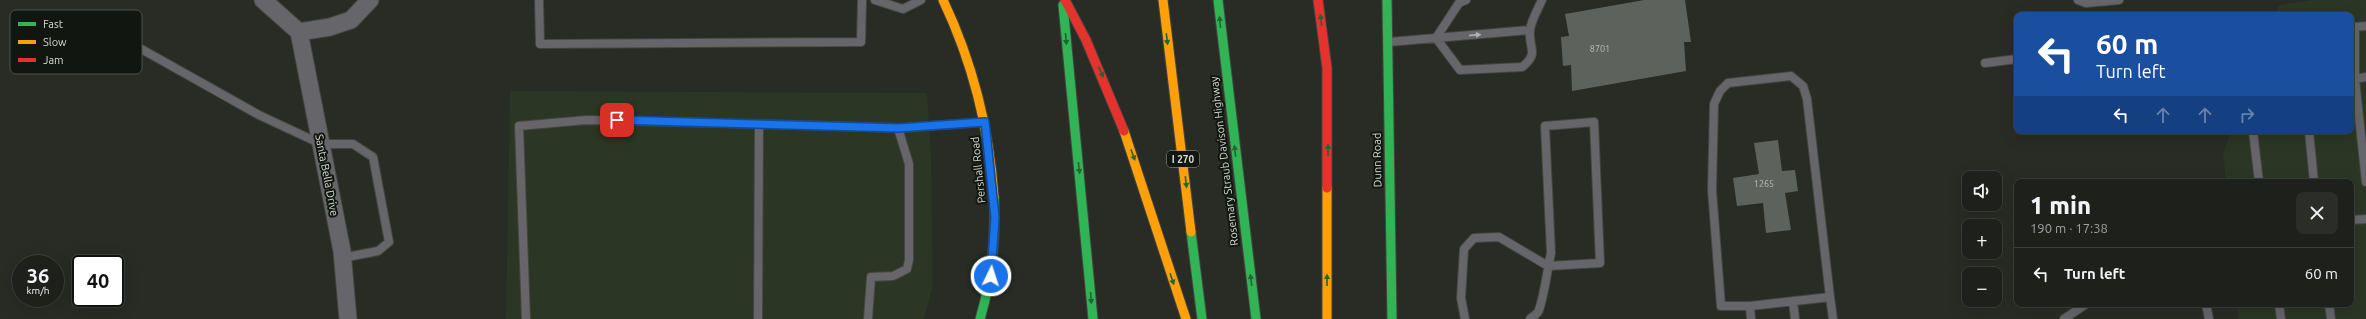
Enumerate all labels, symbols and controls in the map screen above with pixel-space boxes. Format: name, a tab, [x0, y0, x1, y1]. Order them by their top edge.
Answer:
legend	[10, 10, 142, 74]
one-way arrow	[1318, 14, 1324, 26]
one-way arrow	[1217, 16, 1224, 28]
text: Fast	[43, 18, 64, 30]
icon: left	[2030, 28, 2082, 80]
text: 60 m	[2096, 28, 2158, 59]
one-way arrow	[1469, 31, 1481, 38]
one-way arrow	[1062, 33, 1069, 45]
one-way arrow	[1164, 33, 1170, 45]
text: Slow	[43, 36, 67, 48]
house number: 8701	[1590, 44, 1610, 54]
text: Jam	[43, 54, 64, 66]
text: Turn left	[2096, 61, 2166, 81]
one-way arrow	[1098, 67, 1104, 78]
street label: Rosemary Straub Davison Highway	[1208, 75, 1240, 246]
pin	[600, 103, 634, 137]
icon: left	[2110, 104, 2132, 126]
icon: ahead	[2152, 104, 2174, 126]
icon: ahead	[2194, 104, 2216, 126]
icon: right	[2236, 104, 2258, 126]
icon: arrive	[606, 109, 628, 131]
street label: Santa Bella Drive	[313, 133, 341, 217]
street label: Dunn Road	[1371, 133, 1383, 187]
street label: Pershall Road	[969, 136, 987, 204]
one-way arrow	[1325, 143, 1331, 156]
one-way arrow	[1232, 145, 1238, 157]
one-way arrow	[1131, 150, 1137, 162]
road number: I 270	[1167, 151, 1199, 167]
one-way arrow	[1076, 162, 1082, 174]
map controls	[1962, 171, 2002, 307]
button: sound	[1962, 171, 2002, 211]
one-way arrow	[1183, 175, 1189, 188]
house number: 1265	[1754, 179, 1774, 189]
text: 1 min	[2030, 192, 2091, 219]
button: close	[2296, 192, 2338, 234]
button: +	[1962, 219, 2002, 259]
text: 190 m · 17:38	[2030, 221, 2108, 235]
speed limit sign: 40	[72, 255, 124, 307]
position arrow	[970, 255, 1012, 297]
icon: left	[2030, 263, 2052, 285]
text: 36	[27, 264, 49, 287]
text: Turn left	[2064, 265, 2125, 282]
text: 60 m	[2305, 265, 2338, 282]
button: −	[1962, 267, 2002, 307]
one-way arrow	[1169, 273, 1175, 285]
one-way arrow	[1324, 273, 1330, 286]
one-way arrow	[1248, 274, 1254, 286]
text: km/h	[26, 285, 50, 296]
one-way arrow	[1088, 292, 1095, 304]

